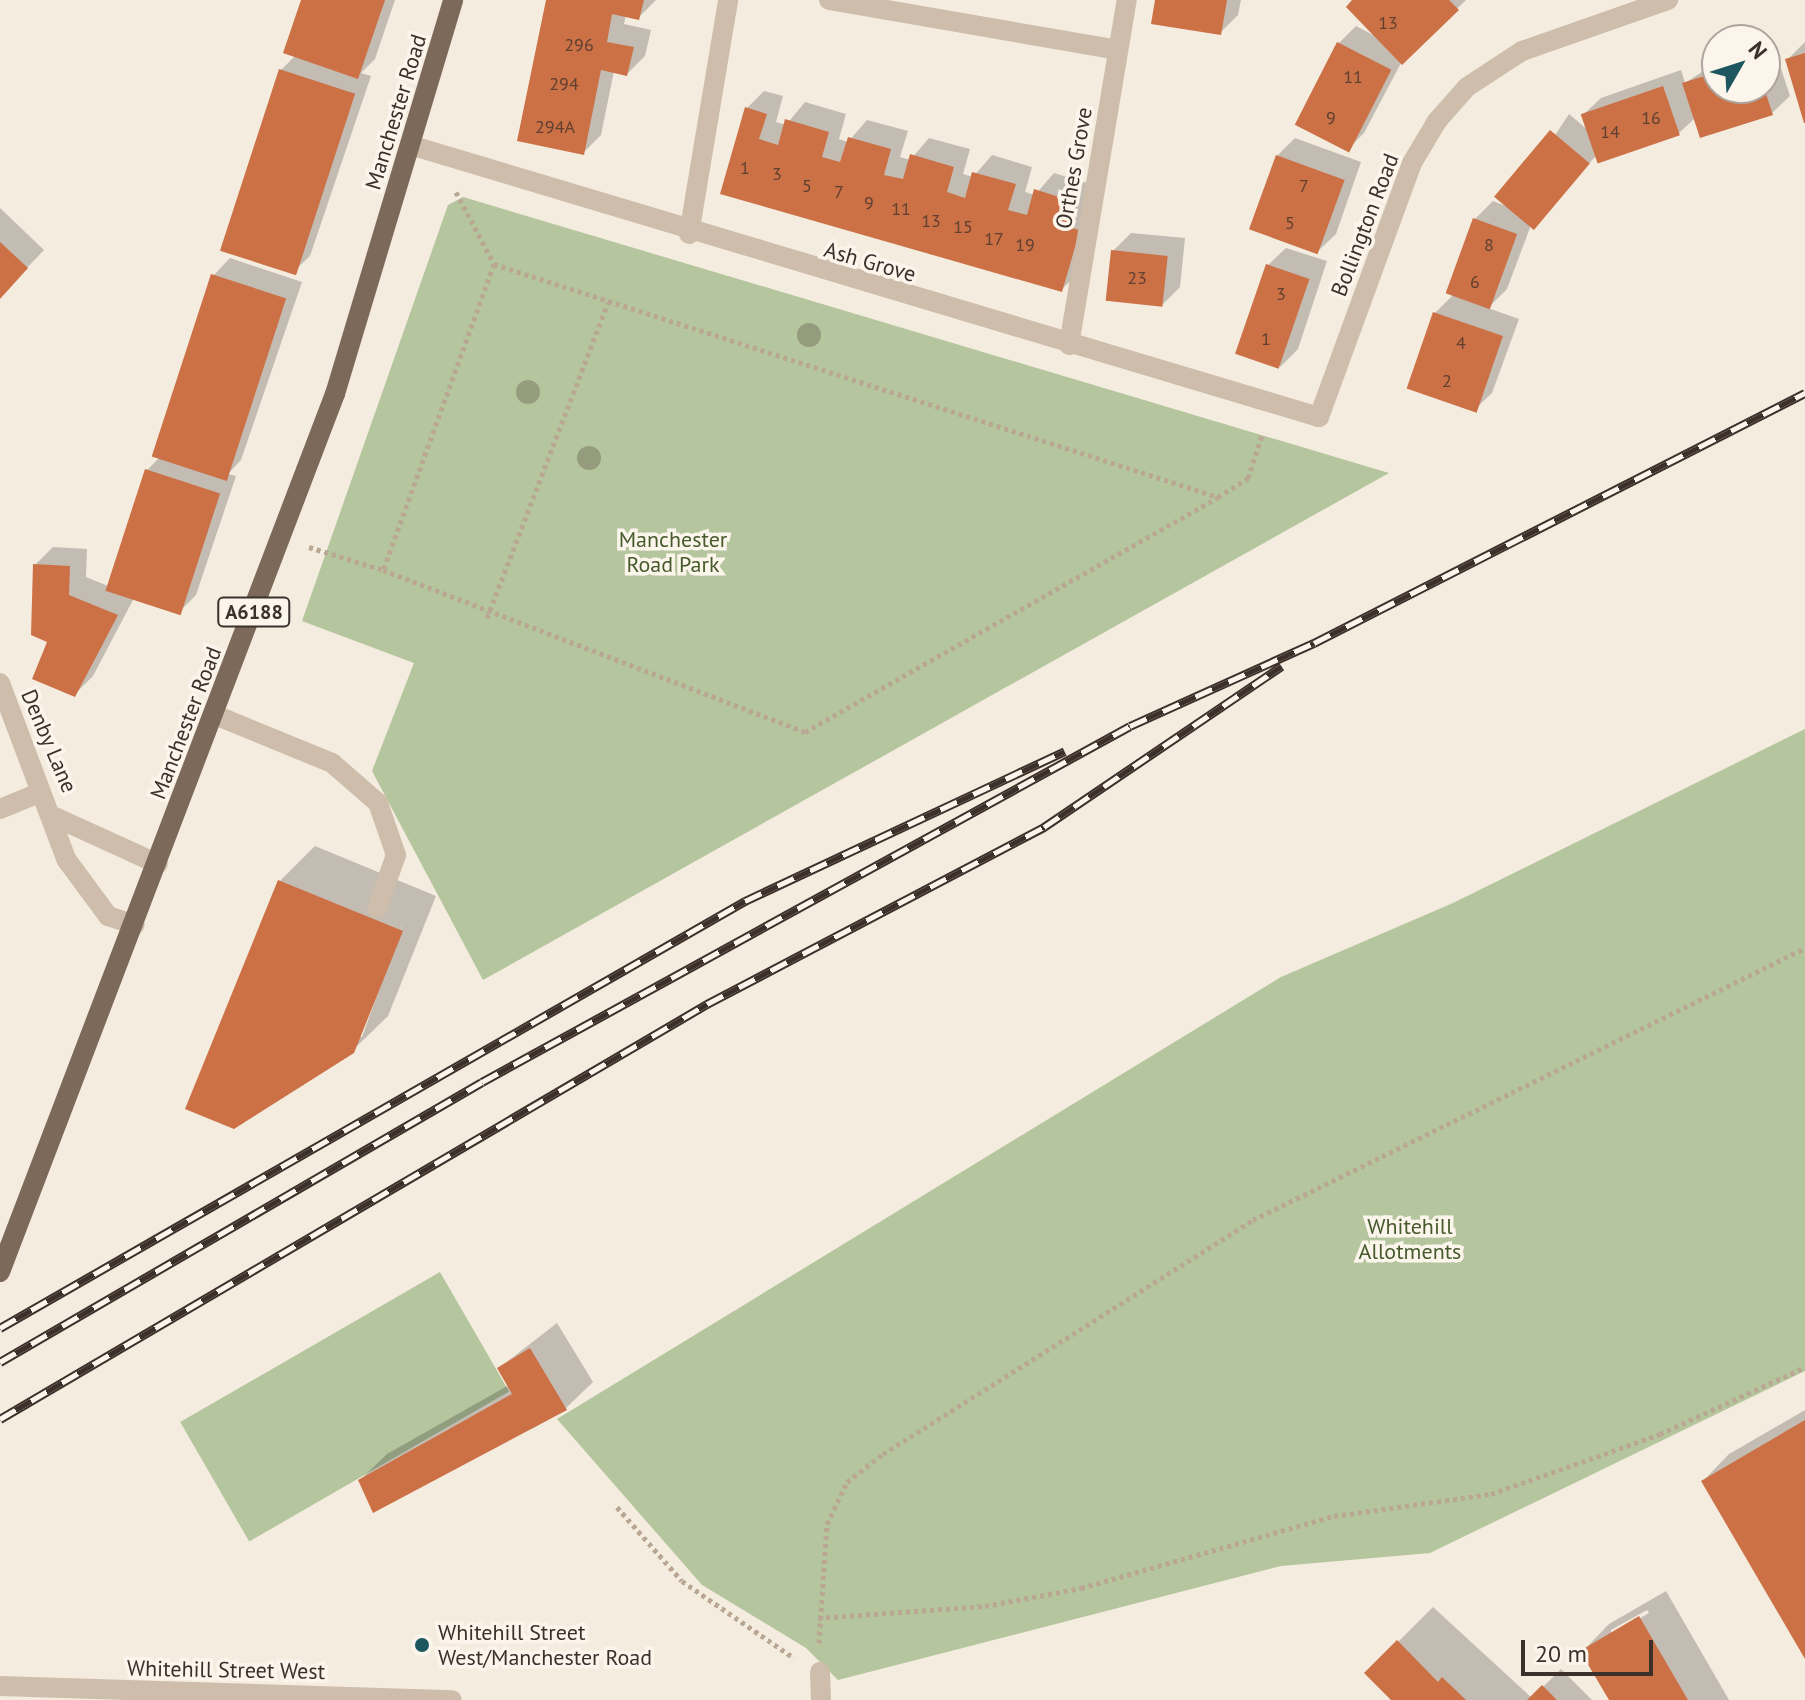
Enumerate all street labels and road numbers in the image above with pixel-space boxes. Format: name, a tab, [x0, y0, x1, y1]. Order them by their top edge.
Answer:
street label: Manchester Road	[360, 31, 432, 193]
street label: Orthes Grove	[1050, 105, 1098, 231]
street label: Bollington Road	[1326, 150, 1404, 300]
street label: Ash Grove	[821, 236, 919, 288]
road number: A6188	[216, 596, 292, 628]
street label: Manchester Road	[145, 643, 227, 803]
street label: Denby Lane	[15, 685, 83, 797]
street label: Whitehill Street West	[127, 1655, 325, 1685]

